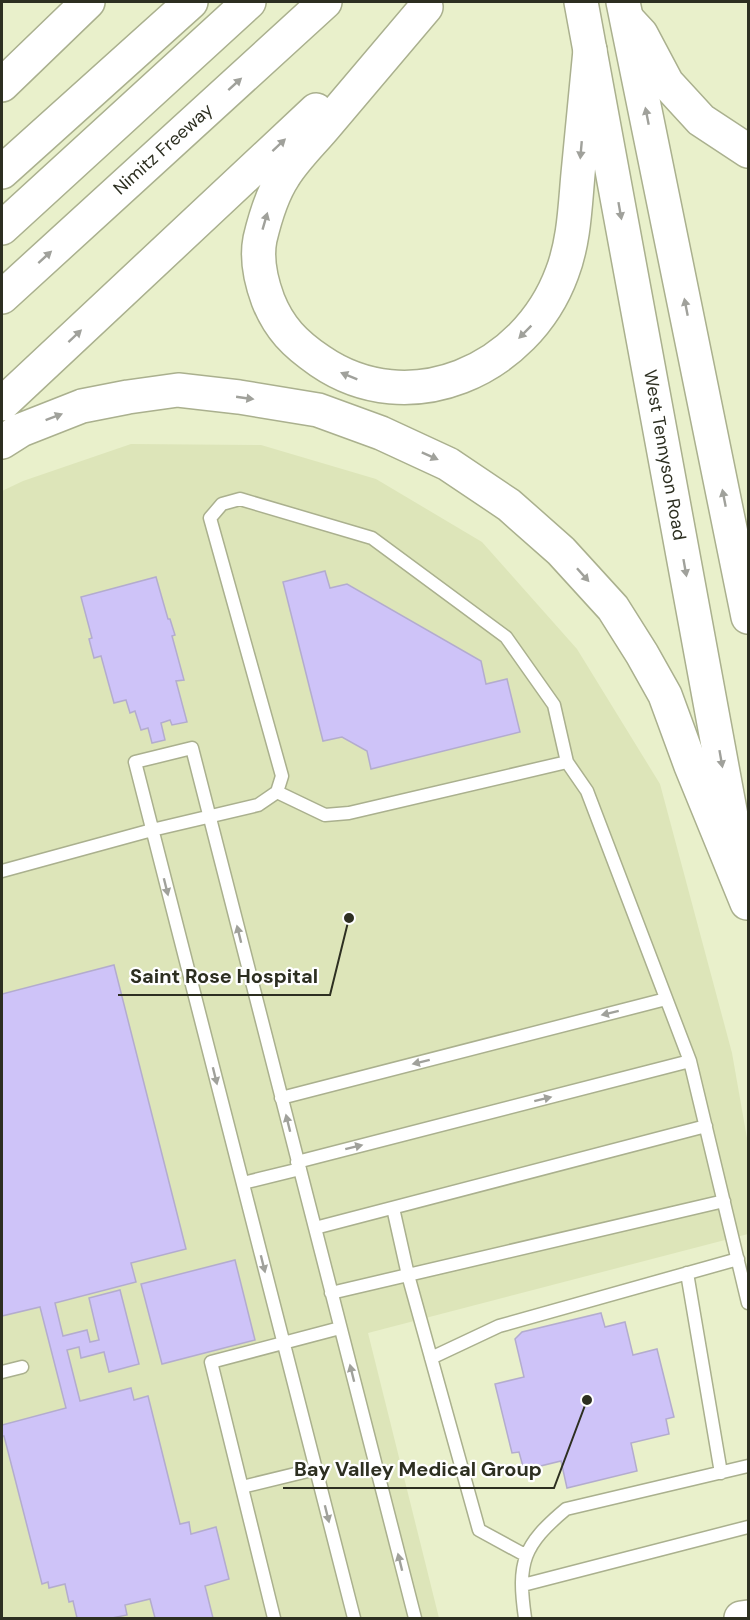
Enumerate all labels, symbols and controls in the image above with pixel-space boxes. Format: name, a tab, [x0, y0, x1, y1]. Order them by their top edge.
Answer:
one-way arrow	[228, 77, 242, 91]
street label: Nimitz Freeway	[108, 98, 218, 200]
one-way arrow	[642, 106, 651, 125]
one-way arrow	[271, 138, 286, 152]
one-way arrow	[576, 140, 586, 159]
one-way arrow	[616, 201, 625, 220]
one-way arrow	[261, 212, 270, 230]
one-way arrow	[37, 251, 51, 265]
one-way arrow	[681, 297, 690, 316]
one-way arrow	[518, 325, 533, 339]
one-way arrow	[67, 330, 82, 343]
street label: West Tennyson Road	[638, 368, 692, 542]
one-way arrow	[339, 371, 357, 381]
one-way arrow	[236, 394, 255, 403]
one-way arrow	[45, 412, 63, 421]
one-way arrow	[422, 451, 439, 460]
one-way arrow	[719, 489, 729, 507]
one-way arrow	[681, 558, 690, 577]
one-way arrow	[576, 567, 590, 582]
one-way arrow	[717, 750, 726, 769]
one-way arrow	[162, 878, 172, 896]
one-way arrow	[234, 925, 244, 943]
callout: Saint Rose Hospital	[118, 957, 330, 995]
text: Saint Rose Hospital	[130, 963, 318, 989]
one-way arrow	[600, 1009, 619, 1019]
one-way arrow	[412, 1058, 430, 1067]
one-way arrow	[210, 1066, 220, 1085]
one-way arrow	[534, 1093, 552, 1103]
one-way arrow	[282, 1114, 292, 1132]
one-way arrow	[345, 1142, 363, 1151]
one-way arrow	[259, 1255, 269, 1274]
one-way arrow	[346, 1364, 356, 1382]
callout: Bay Valley Medical Group	[283, 1450, 554, 1488]
text: Bay Valley Medical Group	[294, 1456, 542, 1482]
one-way arrow	[323, 1505, 333, 1524]
one-way arrow	[395, 1553, 405, 1571]

